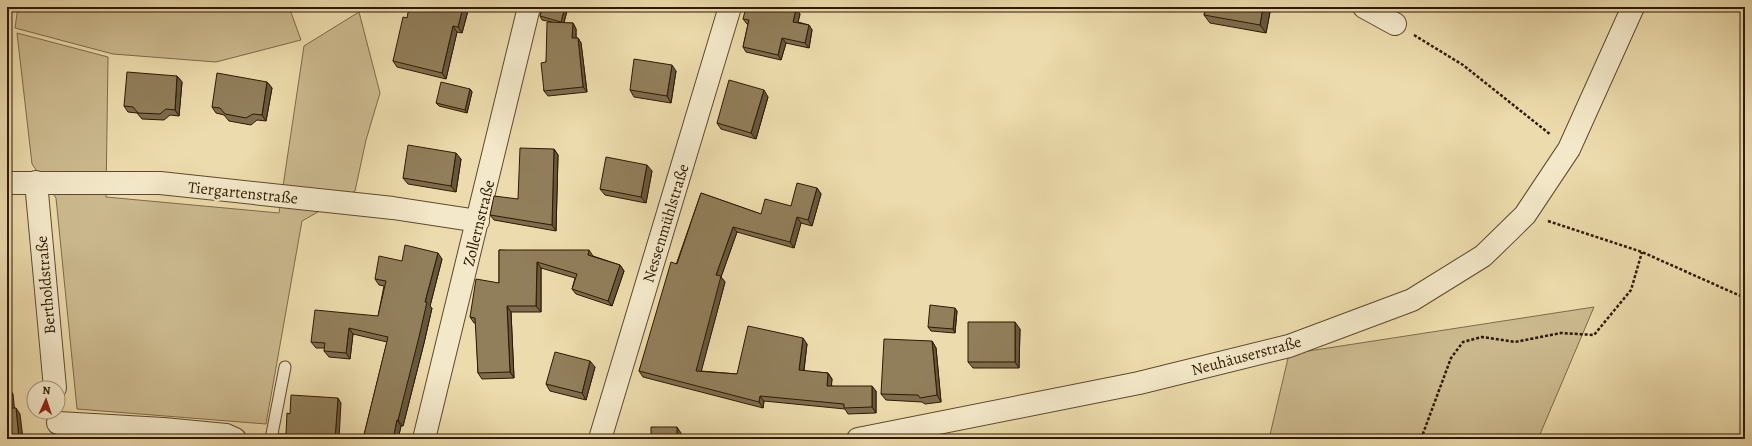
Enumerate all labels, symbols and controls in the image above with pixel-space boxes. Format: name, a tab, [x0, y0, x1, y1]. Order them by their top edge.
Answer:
street label: Nessenmühlstraße	[637, 161, 695, 285]
street label: Tiergartenstraße	[187, 176, 299, 210]
street label: Zollernstraße	[458, 178, 500, 269]
street label: Bertholdstraße	[31, 235, 61, 335]
street label: Neuhäuserstraße	[1189, 331, 1304, 381]
north arrow	[26, 380, 66, 420]
text: N	[42, 383, 51, 398]

